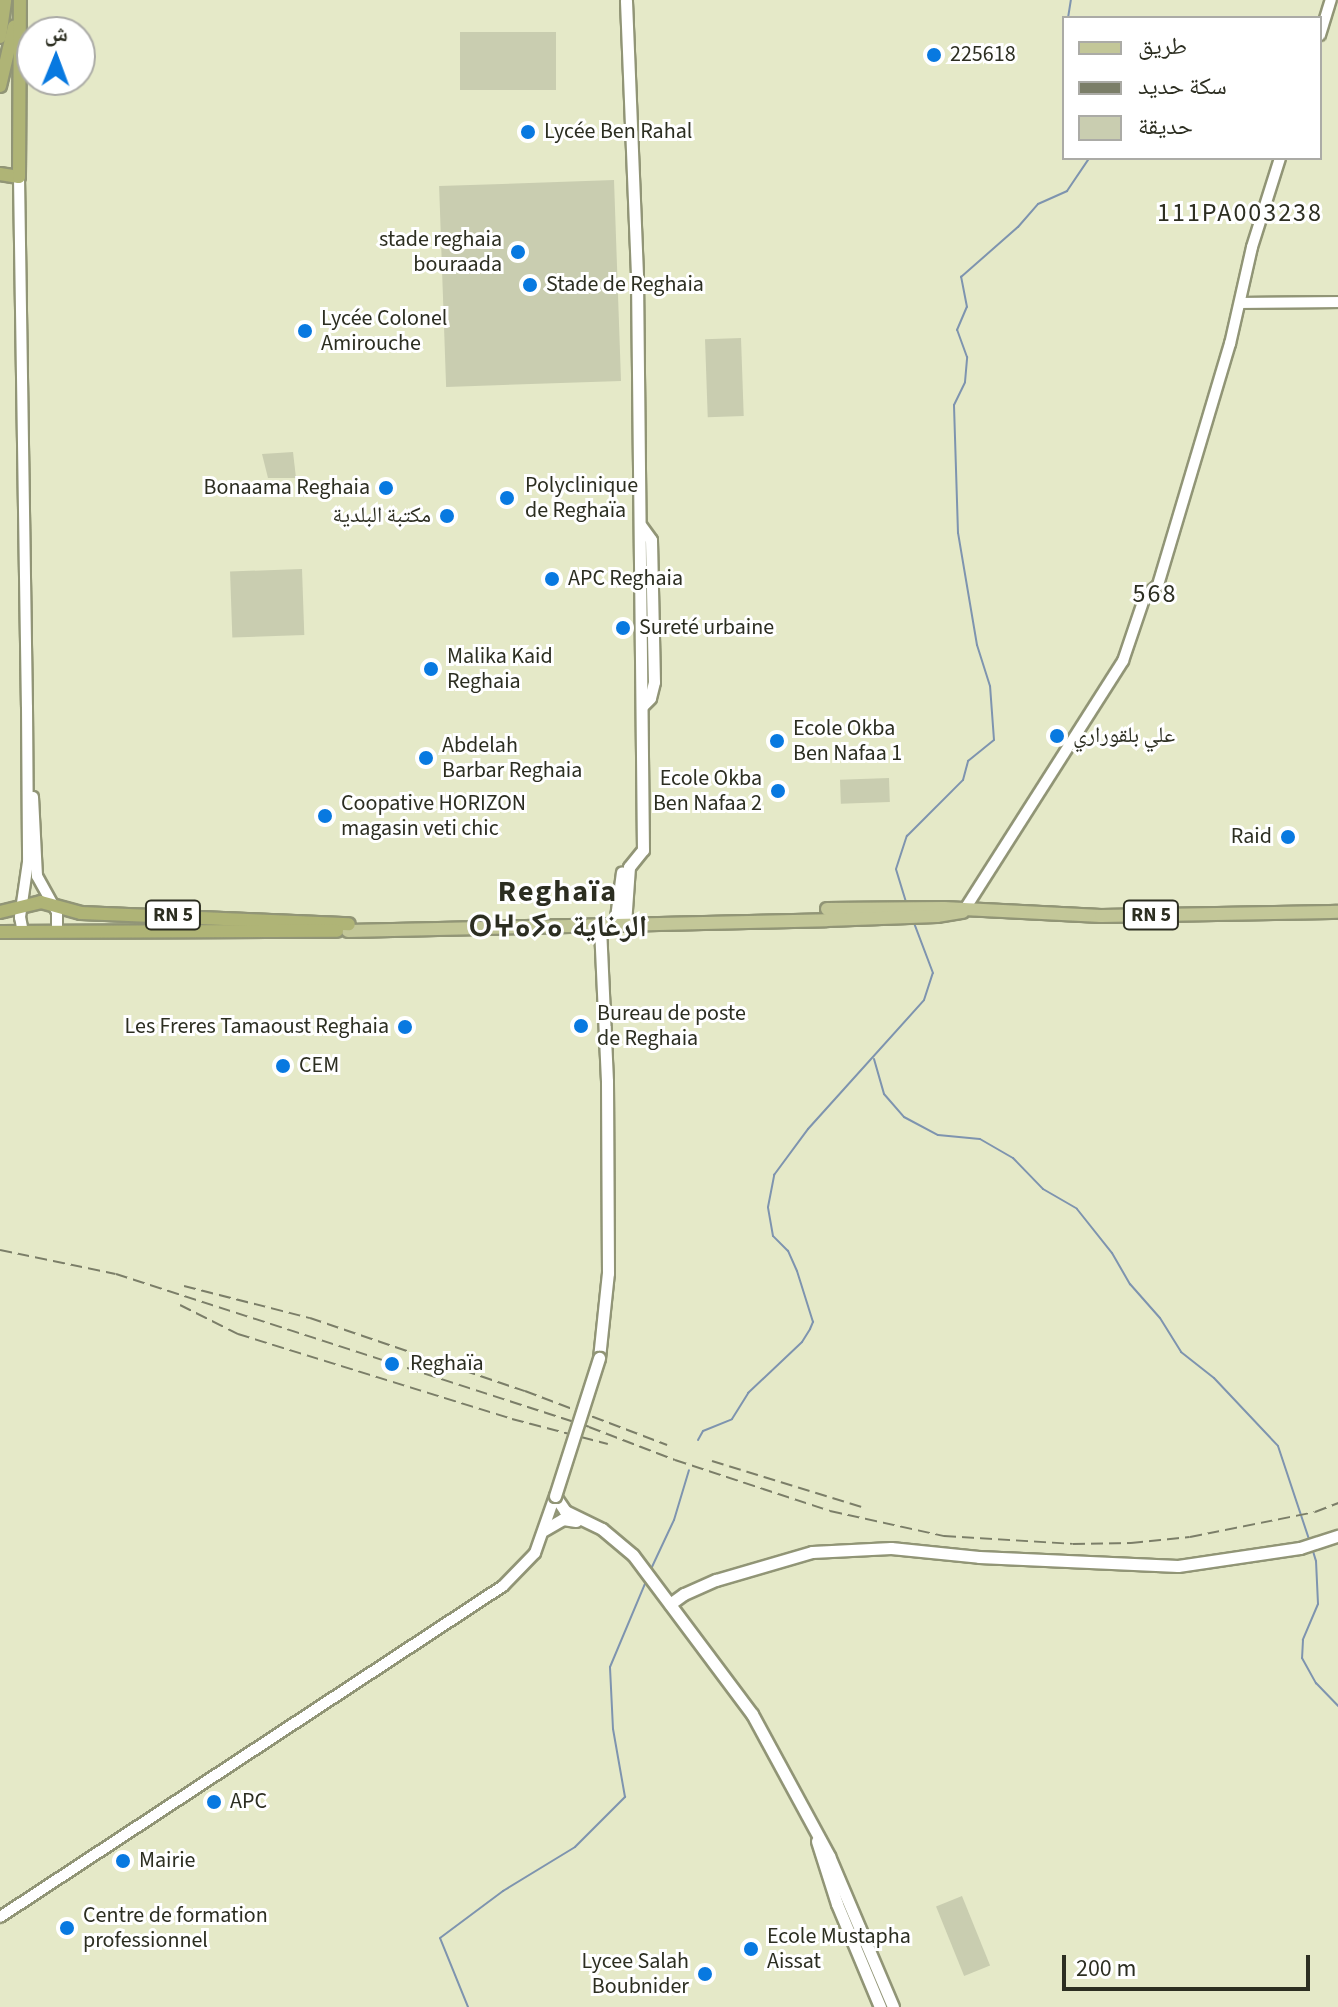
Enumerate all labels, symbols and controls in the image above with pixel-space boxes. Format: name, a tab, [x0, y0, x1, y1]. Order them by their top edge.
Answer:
north arrow	[16, 16, 96, 96]
legend	[1062, 16, 1322, 160]
text: ش	[44, 18, 68, 50]
text: طريق	[1138, 29, 1187, 64]
place label: 225618	[950, 42, 1016, 68]
marker: 225618	[925, 46, 943, 64]
text: سكة حديد	[1138, 69, 1227, 104]
text: حديقة	[1138, 109, 1193, 144]
place label: Lycée Ben Rahal	[544, 119, 692, 145]
marker: Lycée Ben Rahal	[519, 123, 537, 141]
district label: 111PA003238	[1157, 197, 1323, 229]
place label: stade reghaia bouraada	[379, 226, 502, 278]
marker: stade reghaia bouraada	[509, 243, 527, 261]
place label: Stade de Reghaia	[546, 272, 704, 298]
marker: Stade de Reghaia	[521, 276, 539, 294]
place label: Lycée Colonel Amirouche	[321, 305, 447, 356]
marker: Lycée Colonel Amirouche	[296, 322, 314, 340]
place label: Polyclinique de Reghaïa	[525, 472, 638, 524]
place label: Bonaama Reghaia	[204, 475, 370, 501]
marker: Bonaama Reghaia	[377, 479, 395, 497]
marker: Polyclinique de Reghaïa	[496, 487, 518, 509]
place label: مكتبة البلدية	[333, 503, 431, 529]
marker: مكتبة البلدية	[438, 507, 456, 525]
place label: APC Reghaia	[568, 566, 683, 592]
marker: APC Reghaia	[543, 570, 561, 588]
district label: 568	[1133, 578, 1177, 610]
place label: Sureté urbaine	[639, 615, 774, 641]
marker: Sureté urbaine	[614, 619, 632, 637]
place label: Malika Kaid Reghaia	[447, 643, 553, 694]
marker: Malika Kaid Reghaia	[422, 660, 440, 678]
place label: Ecole Okba Ben Nafaa 1	[793, 715, 902, 766]
place label: علي بلقوراري	[1073, 723, 1175, 749]
marker: علي بلقوراري	[1048, 727, 1066, 745]
place label: Abdelah Barbar Reghaia	[442, 732, 582, 784]
marker: Ecole Okba Ben Nafaa 1	[768, 732, 786, 750]
marker: Abdelah Barbar Reghaia	[417, 749, 435, 767]
place label: Ecole Okba Ben Nafaa 2	[653, 765, 762, 816]
marker: Ecole Okba Ben Nafaa 2	[769, 782, 787, 800]
place label: Coopative HORIZON magasin veti chic	[341, 790, 526, 842]
marker: Coopative HORIZON magasin veti chic	[316, 807, 334, 825]
place label: Raid	[1231, 824, 1272, 850]
marker: Raid	[1279, 828, 1297, 846]
district label: Reghaïa ⵔⵖⴰⵢⴰ الرغاية	[475, 874, 641, 944]
road number: RN 5	[143, 899, 203, 931]
road number: RN 5	[1121, 899, 1181, 931]
place label: Bureau de poste de Reghaia	[597, 1000, 746, 1052]
place label: Les Freres Tamaoust Reghaia	[125, 1014, 389, 1040]
marker: Bureau de poste de Reghaia	[572, 1017, 590, 1035]
marker: Les Freres Tamaoust Reghaia	[396, 1018, 414, 1036]
place label: CEM	[299, 1053, 339, 1079]
marker: CEM	[274, 1057, 292, 1075]
place label: Reghaïa	[410, 1351, 484, 1377]
marker: Reghaïa	[381, 1353, 403, 1375]
place label: APC	[230, 1789, 267, 1815]
marker: APC	[205, 1793, 223, 1811]
place label: Mairie	[139, 1848, 195, 1874]
marker: Mairie	[114, 1852, 132, 1870]
place label: Centre de formation professionnel	[83, 1902, 268, 1954]
marker: Centre de formation professionnel	[58, 1919, 76, 1937]
place label: Ecole Mustapha Aissat	[767, 1923, 911, 1974]
scale bar	[1066, 1939, 1314, 1989]
marker: Ecole Mustapha Aissat	[742, 1940, 760, 1958]
place label: Lycee Salah Boubnider	[582, 1948, 689, 2000]
text: 200 m	[1076, 1951, 1136, 1986]
marker: Lycee Salah Boubnider	[696, 1965, 714, 1983]

